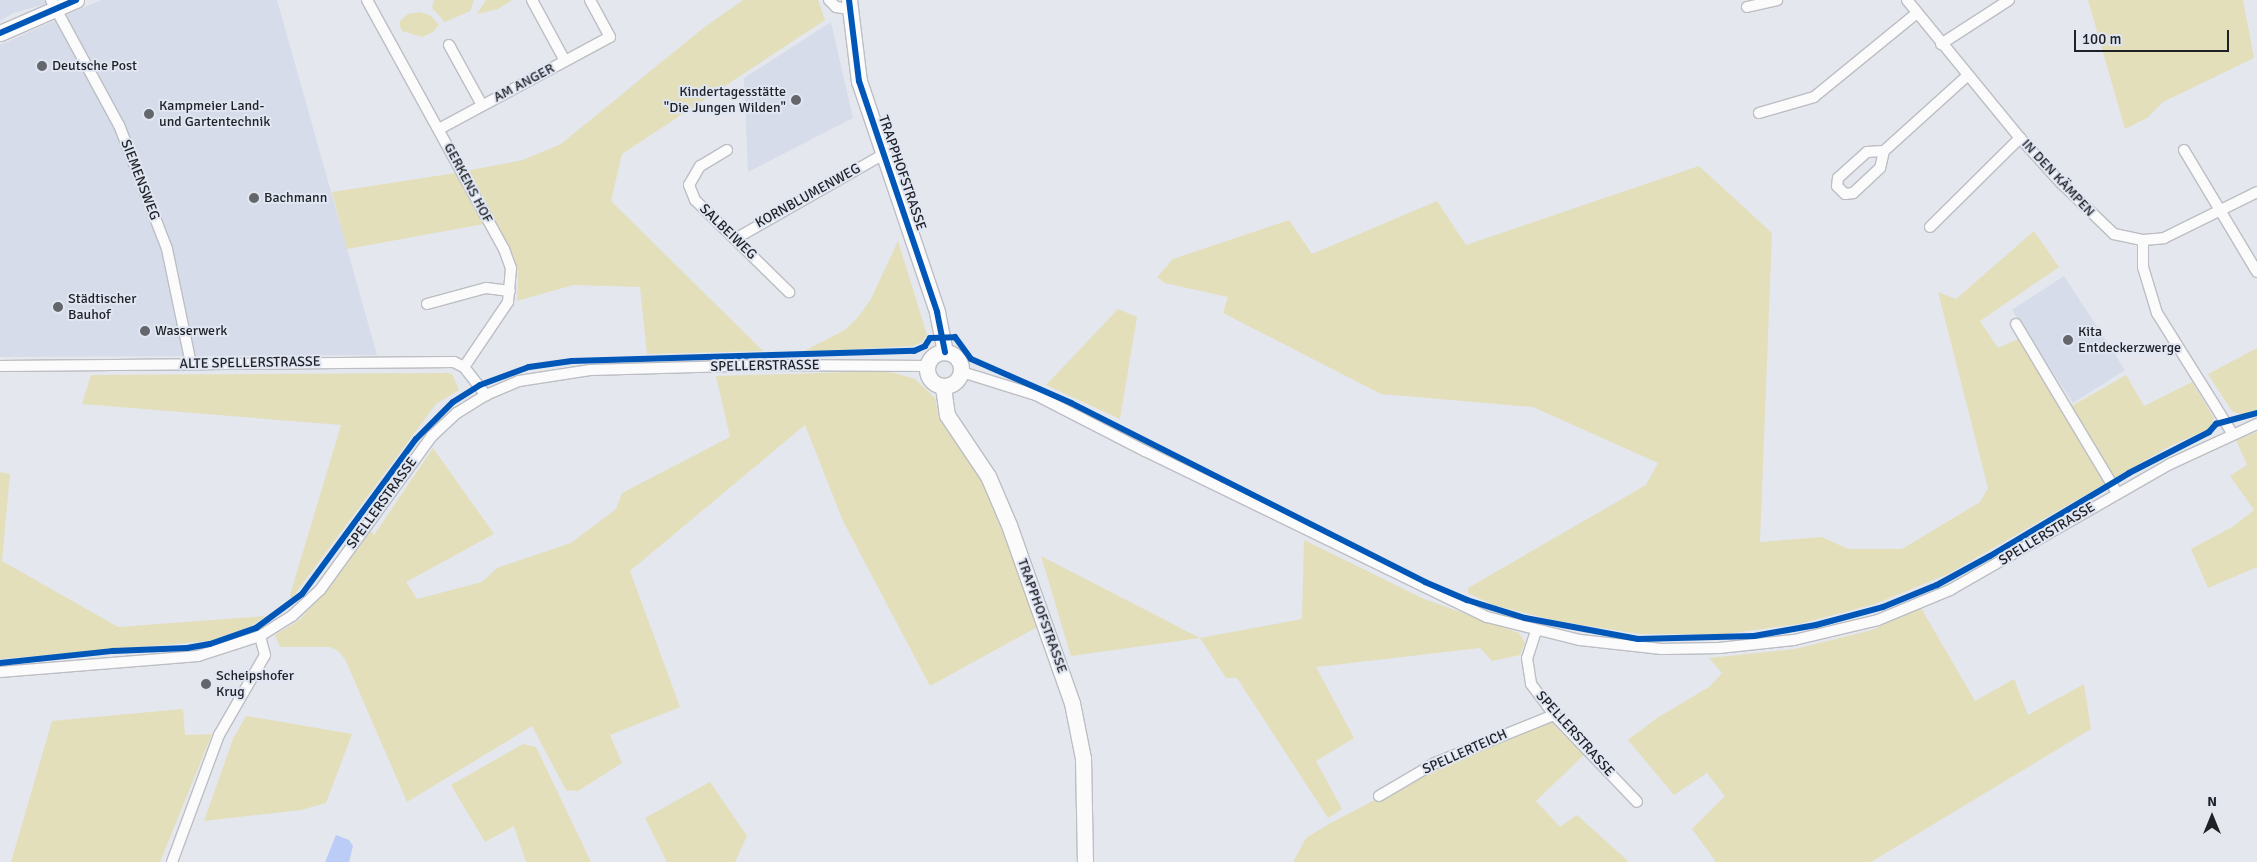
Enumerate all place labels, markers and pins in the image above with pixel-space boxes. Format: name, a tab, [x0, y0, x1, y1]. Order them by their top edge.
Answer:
place label: Deutsche Post	[52, 58, 137, 74]
marker: Deutsche Post	[36, 60, 48, 72]
place label: Kindertagesstätte "Die Jungen Wilden"	[664, 84, 786, 116]
marker: Kindertagesstätte "Die Jungen Wilden"	[790, 94, 802, 106]
place label: Kampmeier Land- und Gartentechnik	[159, 98, 270, 130]
marker: Kampmeier Land- und Gartentechnik	[143, 108, 155, 120]
place label: Bachmann	[264, 190, 327, 206]
marker: Bachmann	[248, 192, 260, 204]
place label: Städtischer Bauhof	[68, 291, 136, 324]
marker: Städtischer Bauhof	[52, 301, 64, 313]
place label: Wasserwerk	[155, 323, 227, 339]
place label: Kita Entdeckerzwerge	[2078, 324, 2181, 357]
marker: Wasserwerk	[139, 325, 151, 337]
marker: Kita Entdeckerzwerge	[2062, 334, 2074, 346]
place label: Scheipshofer Krug	[216, 668, 294, 700]
marker: Scheipshofer Krug	[200, 678, 212, 690]

